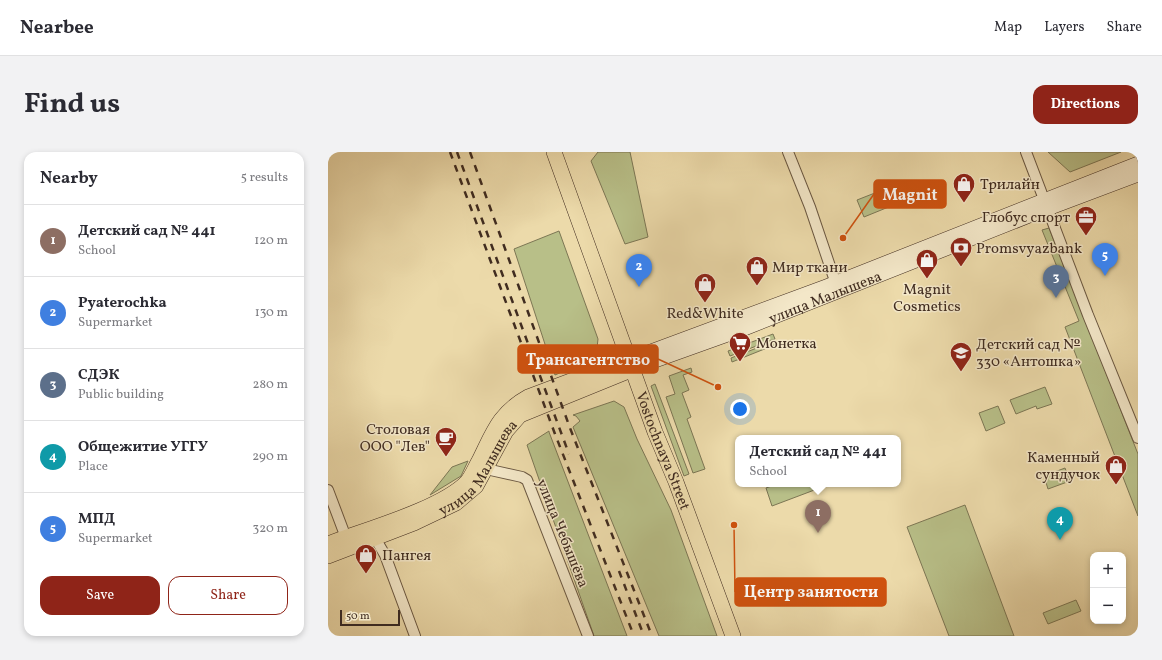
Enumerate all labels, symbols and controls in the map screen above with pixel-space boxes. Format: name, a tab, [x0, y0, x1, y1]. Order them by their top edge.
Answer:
text: Nearbee	[20, 15, 94, 41]
text: Map	[994, 18, 1022, 37]
text: Layers	[1044, 18, 1084, 37]
text: Share	[1106, 18, 1142, 37]
text: Find us	[24, 85, 120, 124]
button: Directions	[1033, 85, 1138, 124]
text: Nearby	[40, 167, 98, 190]
text: 5 results	[241, 169, 288, 187]
shop icon: Трилайн	[951, 171, 977, 204]
place label: Трилайн	[980, 175, 1040, 196]
callout: Magnit	[874, 180, 946, 208]
text: Magnit	[882, 185, 938, 207]
office icon: Глобус спорт	[1073, 204, 1099, 237]
place label: Глобус спорт	[982, 208, 1070, 229]
text: Детский сад № 441	[78, 221, 216, 242]
text: 1	[50, 232, 56, 250]
text: 120 m	[254, 232, 288, 250]
bank icon: Promsvyazbank	[948, 235, 974, 268]
place label: Promsvyazbank	[976, 239, 1082, 260]
text: School	[78, 242, 116, 260]
pin: 5	[1092, 243, 1118, 276]
shop icon: Magnit Cosmetics	[914, 247, 940, 280]
pin: 2	[626, 254, 652, 287]
shop icon: Мир ткани	[744, 254, 770, 287]
place label: Мир ткани	[772, 258, 848, 279]
pin: 3	[1043, 265, 1069, 298]
street label: улица Малышева	[766, 267, 885, 330]
shop icon: Red&White	[692, 271, 718, 304]
place label: Magnit Cosmetics	[893, 280, 961, 318]
text: Pyaterochka	[78, 293, 167, 314]
text: 2	[50, 304, 56, 322]
text: 130 m	[255, 304, 288, 322]
place label: Red&White	[666, 304, 744, 325]
text: Supermarket	[78, 314, 153, 332]
supermarket icon: Монетка	[727, 330, 753, 363]
place label: Монетка	[756, 334, 817, 355]
place label: Детский сад № 330 «Антошка»	[976, 335, 1081, 373]
school or university icon: Детский сад № 330 «Антошка»	[948, 340, 974, 373]
callout: Трансагентство	[518, 345, 658, 373]
text: Трансагентство	[526, 350, 650, 372]
text: СДЭК	[78, 365, 119, 386]
text: 3	[50, 376, 56, 394]
text: 280 m	[252, 376, 288, 394]
text: Public building	[78, 386, 164, 404]
street label: Vostochnaya Street	[629, 389, 694, 513]
your location	[730, 399, 750, 419]
street label: улица Малышева	[435, 416, 523, 522]
place label: Столовая ООО "Лев"	[360, 420, 430, 458]
cafe icon: Столовая ООО "Лев"	[433, 425, 459, 458]
popup	[735, 435, 901, 487]
text: Общежитие УГГУ	[78, 437, 208, 458]
text: Детский сад № 441	[749, 442, 887, 463]
text: 4	[49, 448, 57, 466]
text: 290 m	[252, 448, 288, 466]
place label: Каменный сундучок	[1027, 448, 1100, 486]
shop icon: Каменный сундучок	[1103, 453, 1129, 486]
text: Place	[78, 458, 108, 476]
text: School	[749, 463, 787, 481]
street label: улица Чебышёва	[530, 476, 593, 591]
pin: 1	[805, 500, 831, 533]
pin: 4	[1047, 507, 1073, 540]
text: МПД	[78, 509, 115, 530]
text: 5	[50, 520, 56, 538]
text: 320 m	[253, 520, 288, 538]
text: Supermarket	[78, 530, 153, 548]
shop icon: Пангея	[353, 542, 379, 575]
place label: Пангея	[382, 546, 431, 567]
map controls	[1090, 552, 1126, 624]
button: +	[1090, 552, 1126, 588]
button: Save	[40, 576, 160, 615]
button: Share	[168, 576, 288, 615]
callout: Центр занятости	[735, 578, 886, 606]
text: Центр занятости	[744, 582, 878, 604]
button: −	[1090, 588, 1126, 624]
scale bar	[340, 608, 400, 627]
text: 50 m	[346, 609, 370, 624]

